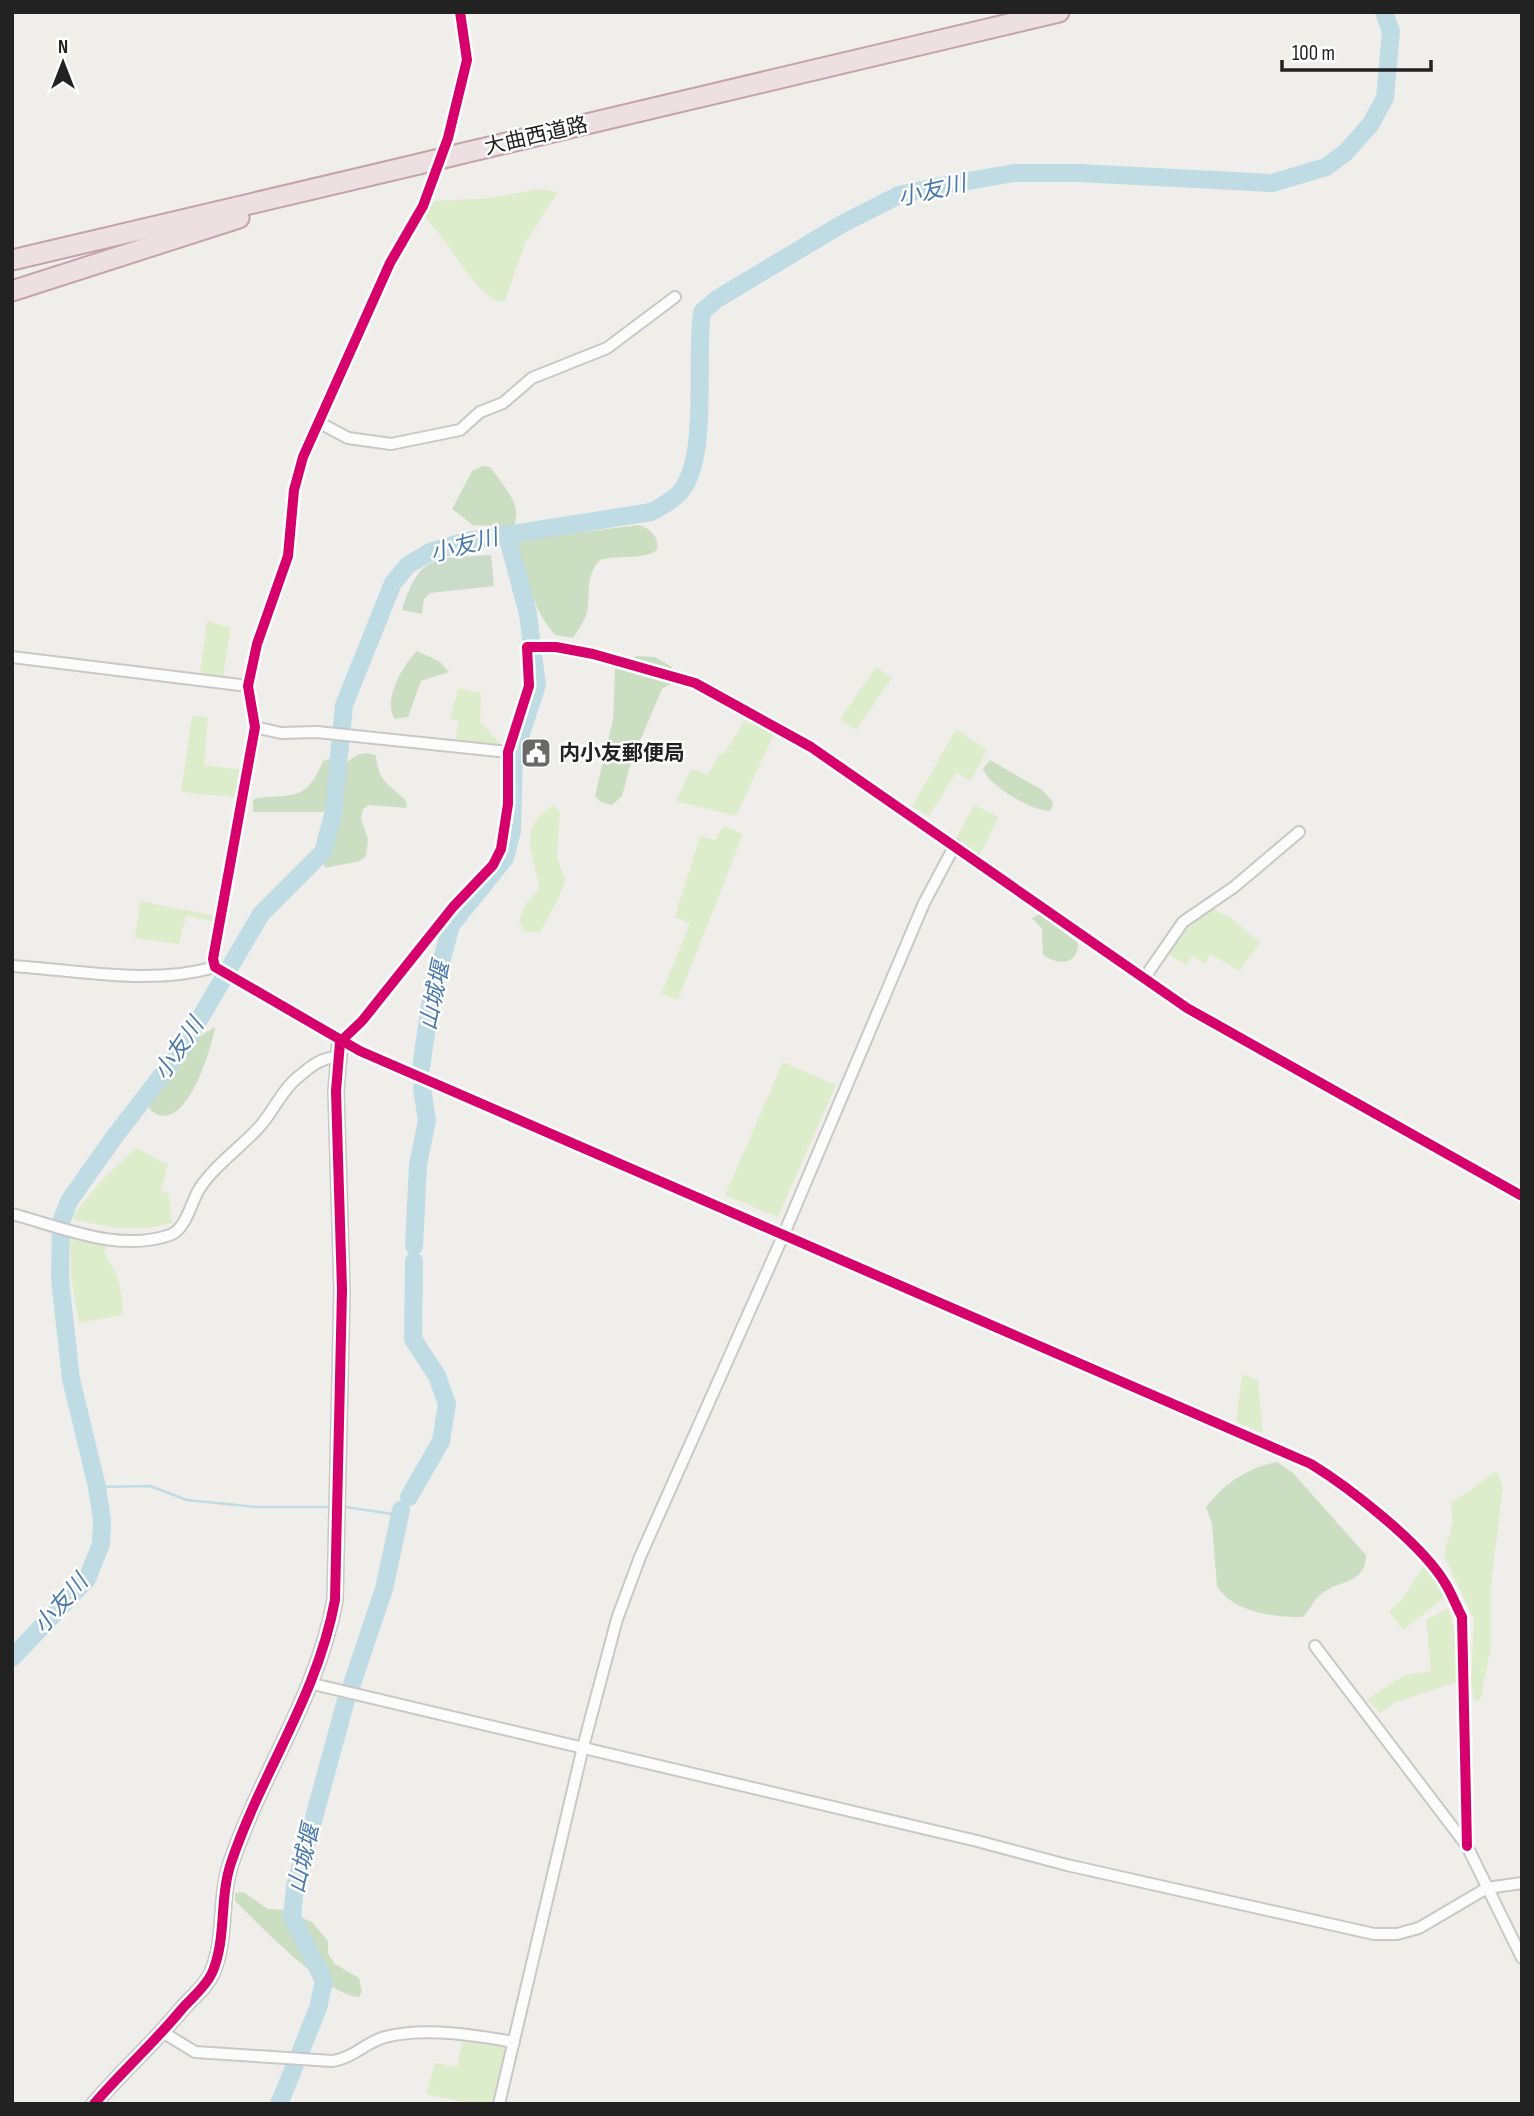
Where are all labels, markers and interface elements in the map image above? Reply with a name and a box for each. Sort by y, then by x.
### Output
north arrow [28,28,98,98]
scale bar [1282,28,1431,72]
text: N [58,36,68,59]
text: 100 m [1292,41,1335,66]
street label: 大曲西道路 [482,112,590,160]
water label: 小友川 [895,169,972,212]
water label: 小友川 [427,523,504,568]
public building icon: 内小友郵便局 [519,736,553,770]
place label: 内小友郵便局 [559,741,685,766]
water label: 山城堰 [414,955,457,1033]
water label: 小友川 [148,1010,212,1085]
water label: 小友川 [28,1567,96,1639]
water label: 山城堰 [283,1818,326,1896]

